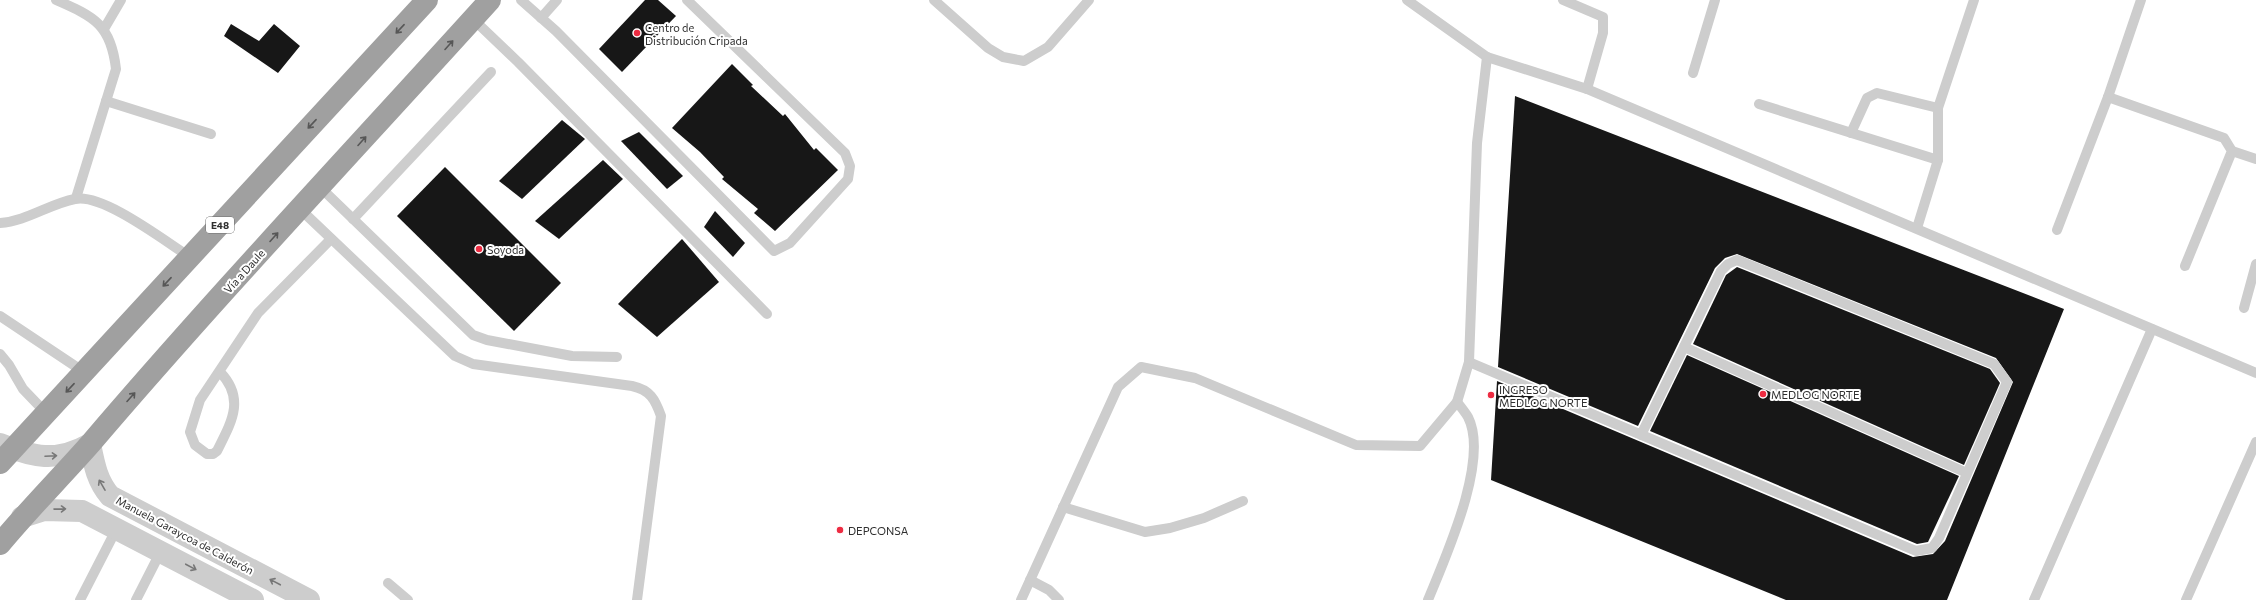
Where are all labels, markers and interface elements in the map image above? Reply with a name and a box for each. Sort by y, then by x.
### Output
place label: Centro de Distribución Cripada [645,21,748,47]
one-way arrow [395,24,405,34]
marker: Centro de Distribución Cripada [632,28,642,38]
one-way arrow [444,40,454,50]
one-way arrow [308,119,317,129]
one-way arrow [357,136,366,146]
road number: E48 [206,217,234,233]
one-way arrow [269,232,279,242]
place label: Soyoda [487,243,524,256]
marker: Soyoda [474,244,484,254]
street label: Vía a Daule [221,246,267,296]
one-way arrow [163,277,172,287]
one-way arrow [65,383,74,393]
place label: INGRESO MEDLOG NORTE [1499,383,1587,409]
place label: MEDLOG NORTE [1771,388,1859,401]
marker: MEDLOG NORTE [1758,389,1768,399]
marker: INGRESO MEDLOG NORTE [1486,390,1496,400]
one-way arrow [127,391,136,402]
one-way arrow [44,453,57,460]
one-way arrow [98,479,105,491]
street label: Manuela Garaycoa de Calderón [114,493,256,577]
one-way arrow [53,506,66,513]
place label: DEPCONSA [848,524,909,537]
marker: DEPCONSA [835,525,845,535]
one-way arrow [184,564,196,571]
one-way arrow [269,578,281,585]

